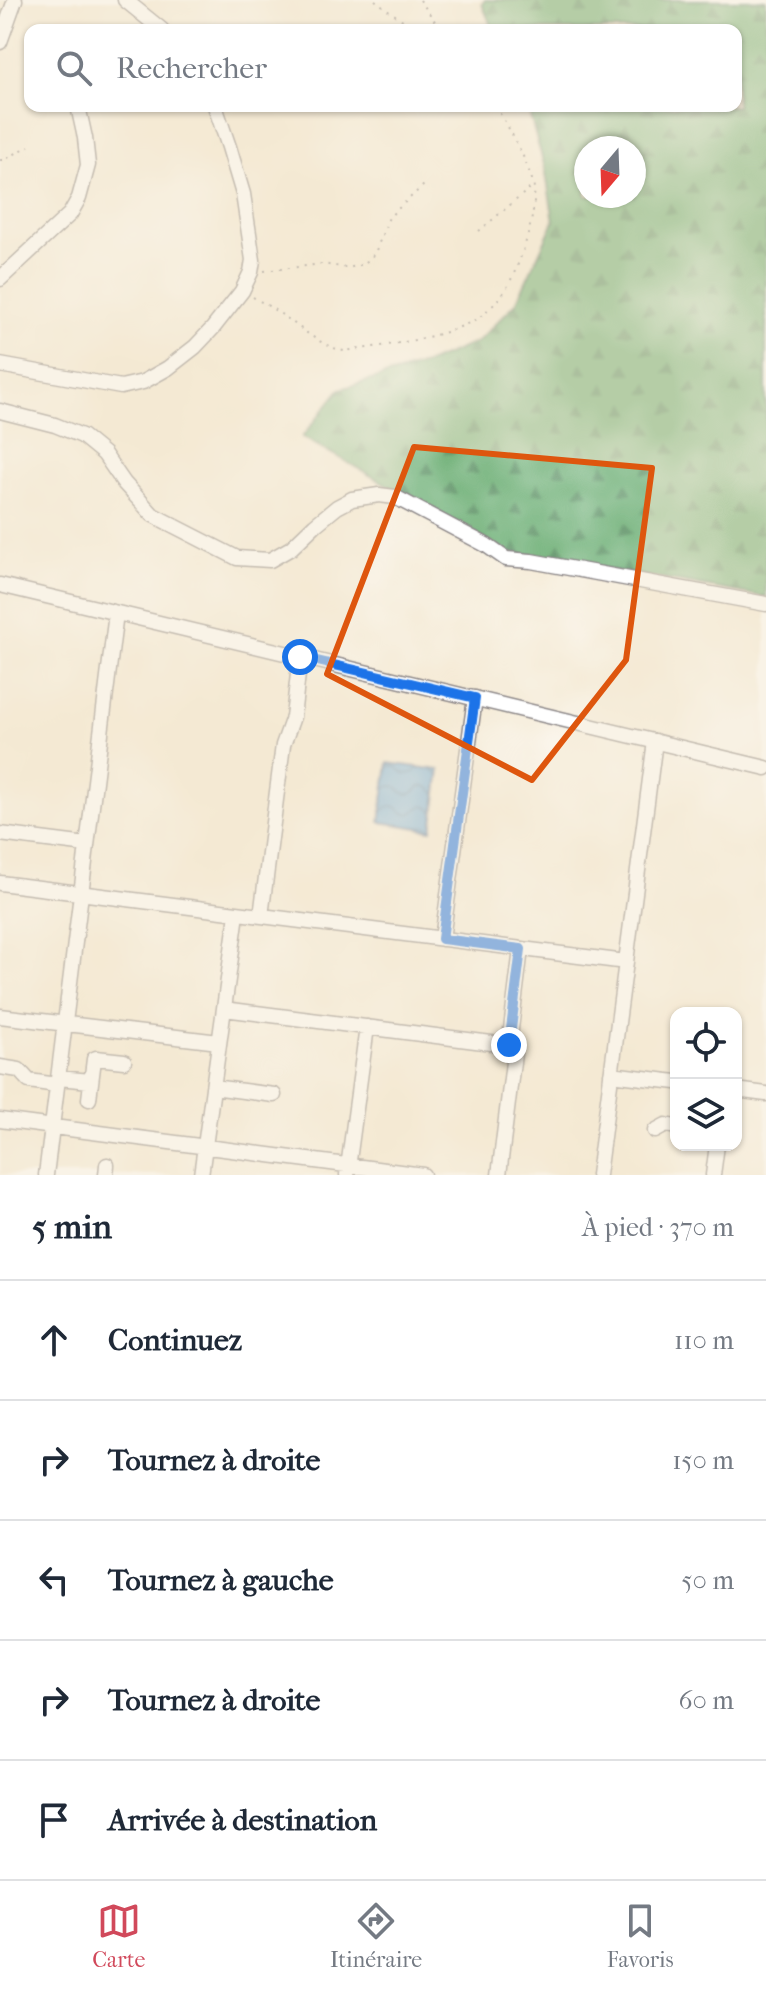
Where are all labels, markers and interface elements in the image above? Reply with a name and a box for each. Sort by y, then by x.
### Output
search box [24,24,742,112]
icon: search [52,46,96,90]
text: Rechercher [116,51,267,86]
north arrow [574,136,646,208]
route start [282,639,318,675]
map controls [670,1007,742,1151]
button: locate [670,1007,742,1079]
route end [491,1027,527,1063]
button: layers [670,1079,742,1151]
text: 5 min [32,1207,112,1247]
text: À pied · 370 m [582,1212,734,1243]
icon: ahead [32,1318,76,1362]
text: Continuez [108,1323,242,1358]
text: 110 m [674,1325,734,1356]
icon: right [32,1438,76,1482]
text: Tournez à droite [108,1443,320,1478]
text: 150 m [672,1445,734,1476]
icon: left [32,1558,76,1602]
text: Tournez à gauche [108,1563,334,1598]
text: 50 m [681,1565,734,1596]
icon: right [32,1678,76,1722]
text: Tournez à droite [108,1683,320,1718]
text: 60 m [678,1685,734,1716]
icon: arrive [32,1798,76,1842]
text: Arrivée à destination [108,1803,377,1838]
tab: Carte [92,1899,145,1973]
tab: Itinéraire [330,1899,422,1973]
tab: Favoris [607,1899,674,1973]

